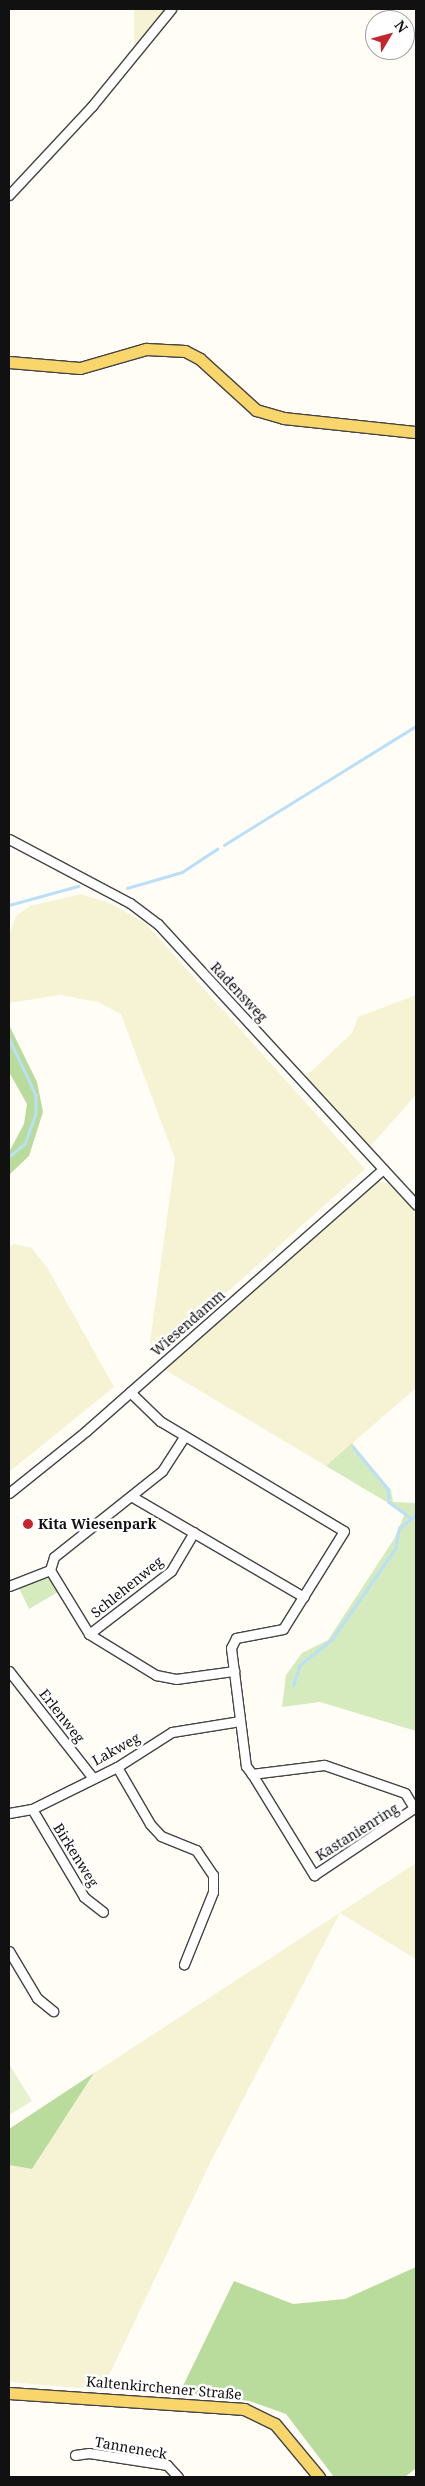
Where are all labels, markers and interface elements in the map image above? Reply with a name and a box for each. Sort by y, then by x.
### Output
north arrow [365,10,415,60]
text: N [391,16,412,36]
street label: Radensweg [207,959,271,1025]
street label: Wiesendamm [148,1286,228,1360]
place label: Kita Wiesenpark [38,1516,157,1532]
marker: Kita Wiesenpark [22,1518,34,1530]
street label: Schlehenweg [88,1553,166,1621]
street label: Erlenweg [36,1686,88,1746]
street label: Lakweg [89,1729,143,1769]
street label: Kastanienring [312,1800,402,1864]
street label: Birkenweg [50,1820,102,1890]
street label: Kaltenkirchener Straße [86,2373,242,2403]
street label: Tanneneck [94,2433,168,2463]

